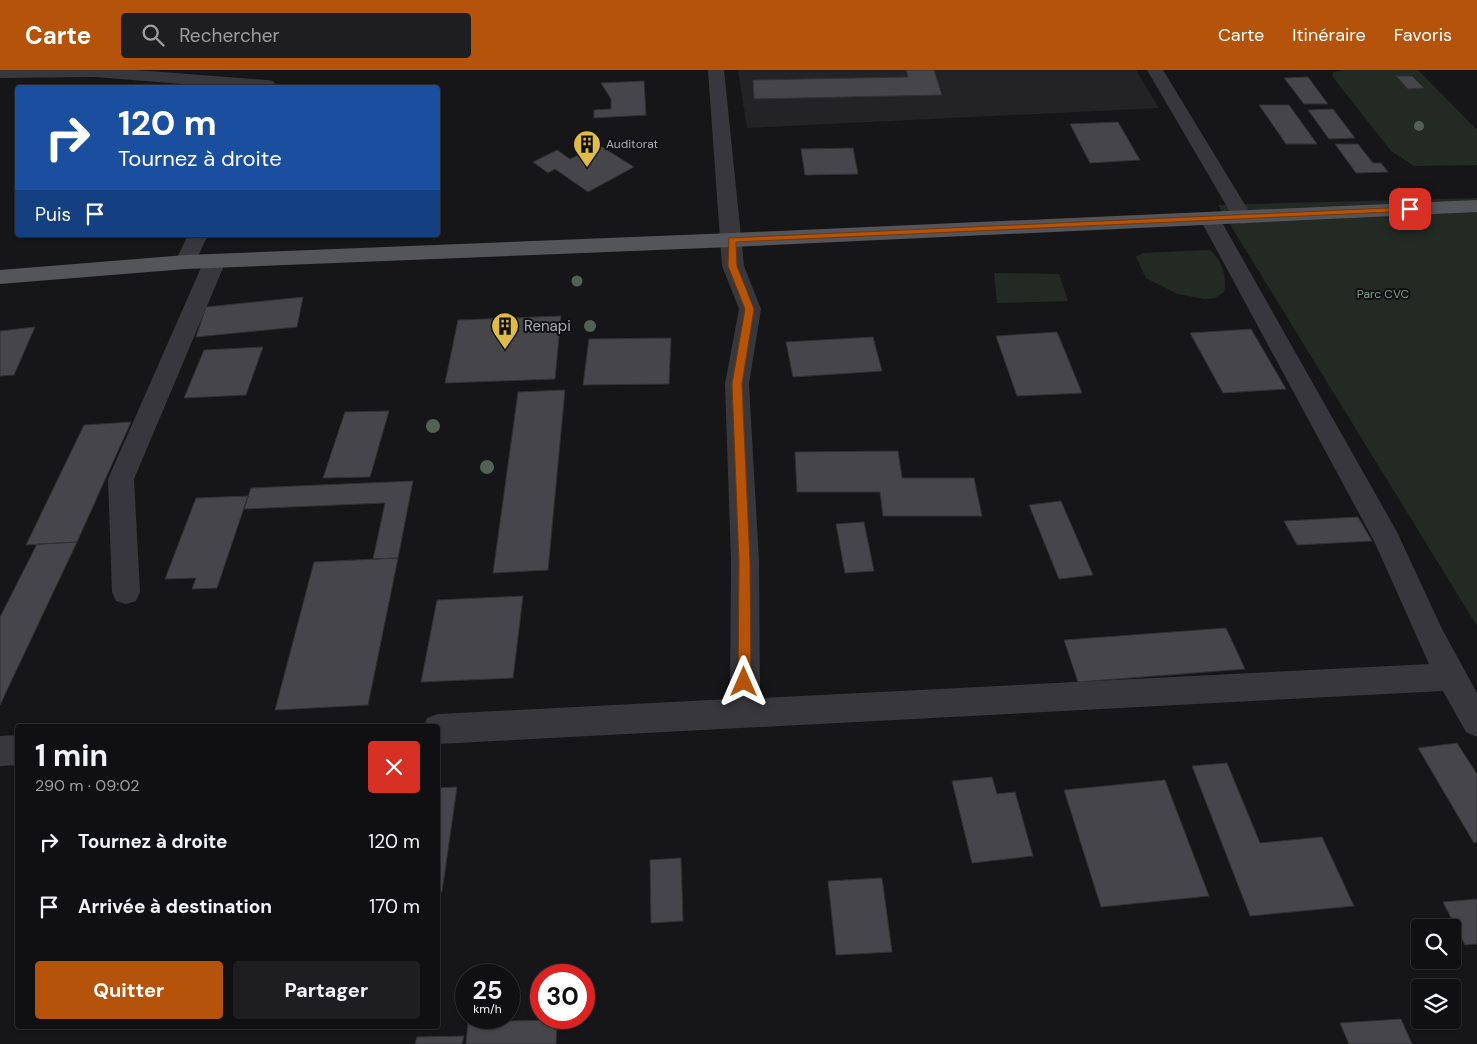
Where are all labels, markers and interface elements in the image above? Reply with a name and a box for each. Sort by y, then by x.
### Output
search box [121,13,471,58]
text: Carte [25,20,91,51]
icon: search [139,21,167,49]
text: Rechercher [179,23,280,48]
text: Carte [1218,23,1264,47]
text: Itinéraire [1292,23,1366,47]
text: Favoris [1394,23,1452,47]
text: 120 m [118,100,217,146]
icon: right [35,105,100,170]
building icon: Auditorat [572,129,602,168]
place label: Auditorat [606,136,659,152]
text: Tournez à droite [118,144,282,173]
pin [1389,188,1431,230]
icon: arrive [1396,195,1424,223]
icon: arrive [81,200,109,228]
text: Puis [35,202,71,227]
park label: Parc CVC [1357,286,1410,302]
building icon: Renapi [490,311,520,350]
place label: Renapi [524,316,571,336]
position arrow [717,655,769,707]
text: 1 min [35,736,108,775]
button: close [368,741,420,793]
text: 290 m · 09:02 [35,775,139,796]
icon: right [35,828,63,856]
text: Tournez à droite [78,829,228,854]
text: 120 m [368,829,420,854]
icon: arrive [35,893,63,921]
text: Arrivée à destination [78,894,272,919]
text: 170 m [369,894,420,919]
map controls [1411,919,1461,1029]
button: search [1411,919,1461,969]
button: Quitter [35,961,223,1019]
button: Partager [233,961,420,1019]
speed limit sign: 30 [530,964,595,1029]
text: 25 [473,974,502,1007]
button: layers [1411,979,1461,1029]
text: km/h [473,1001,502,1017]

